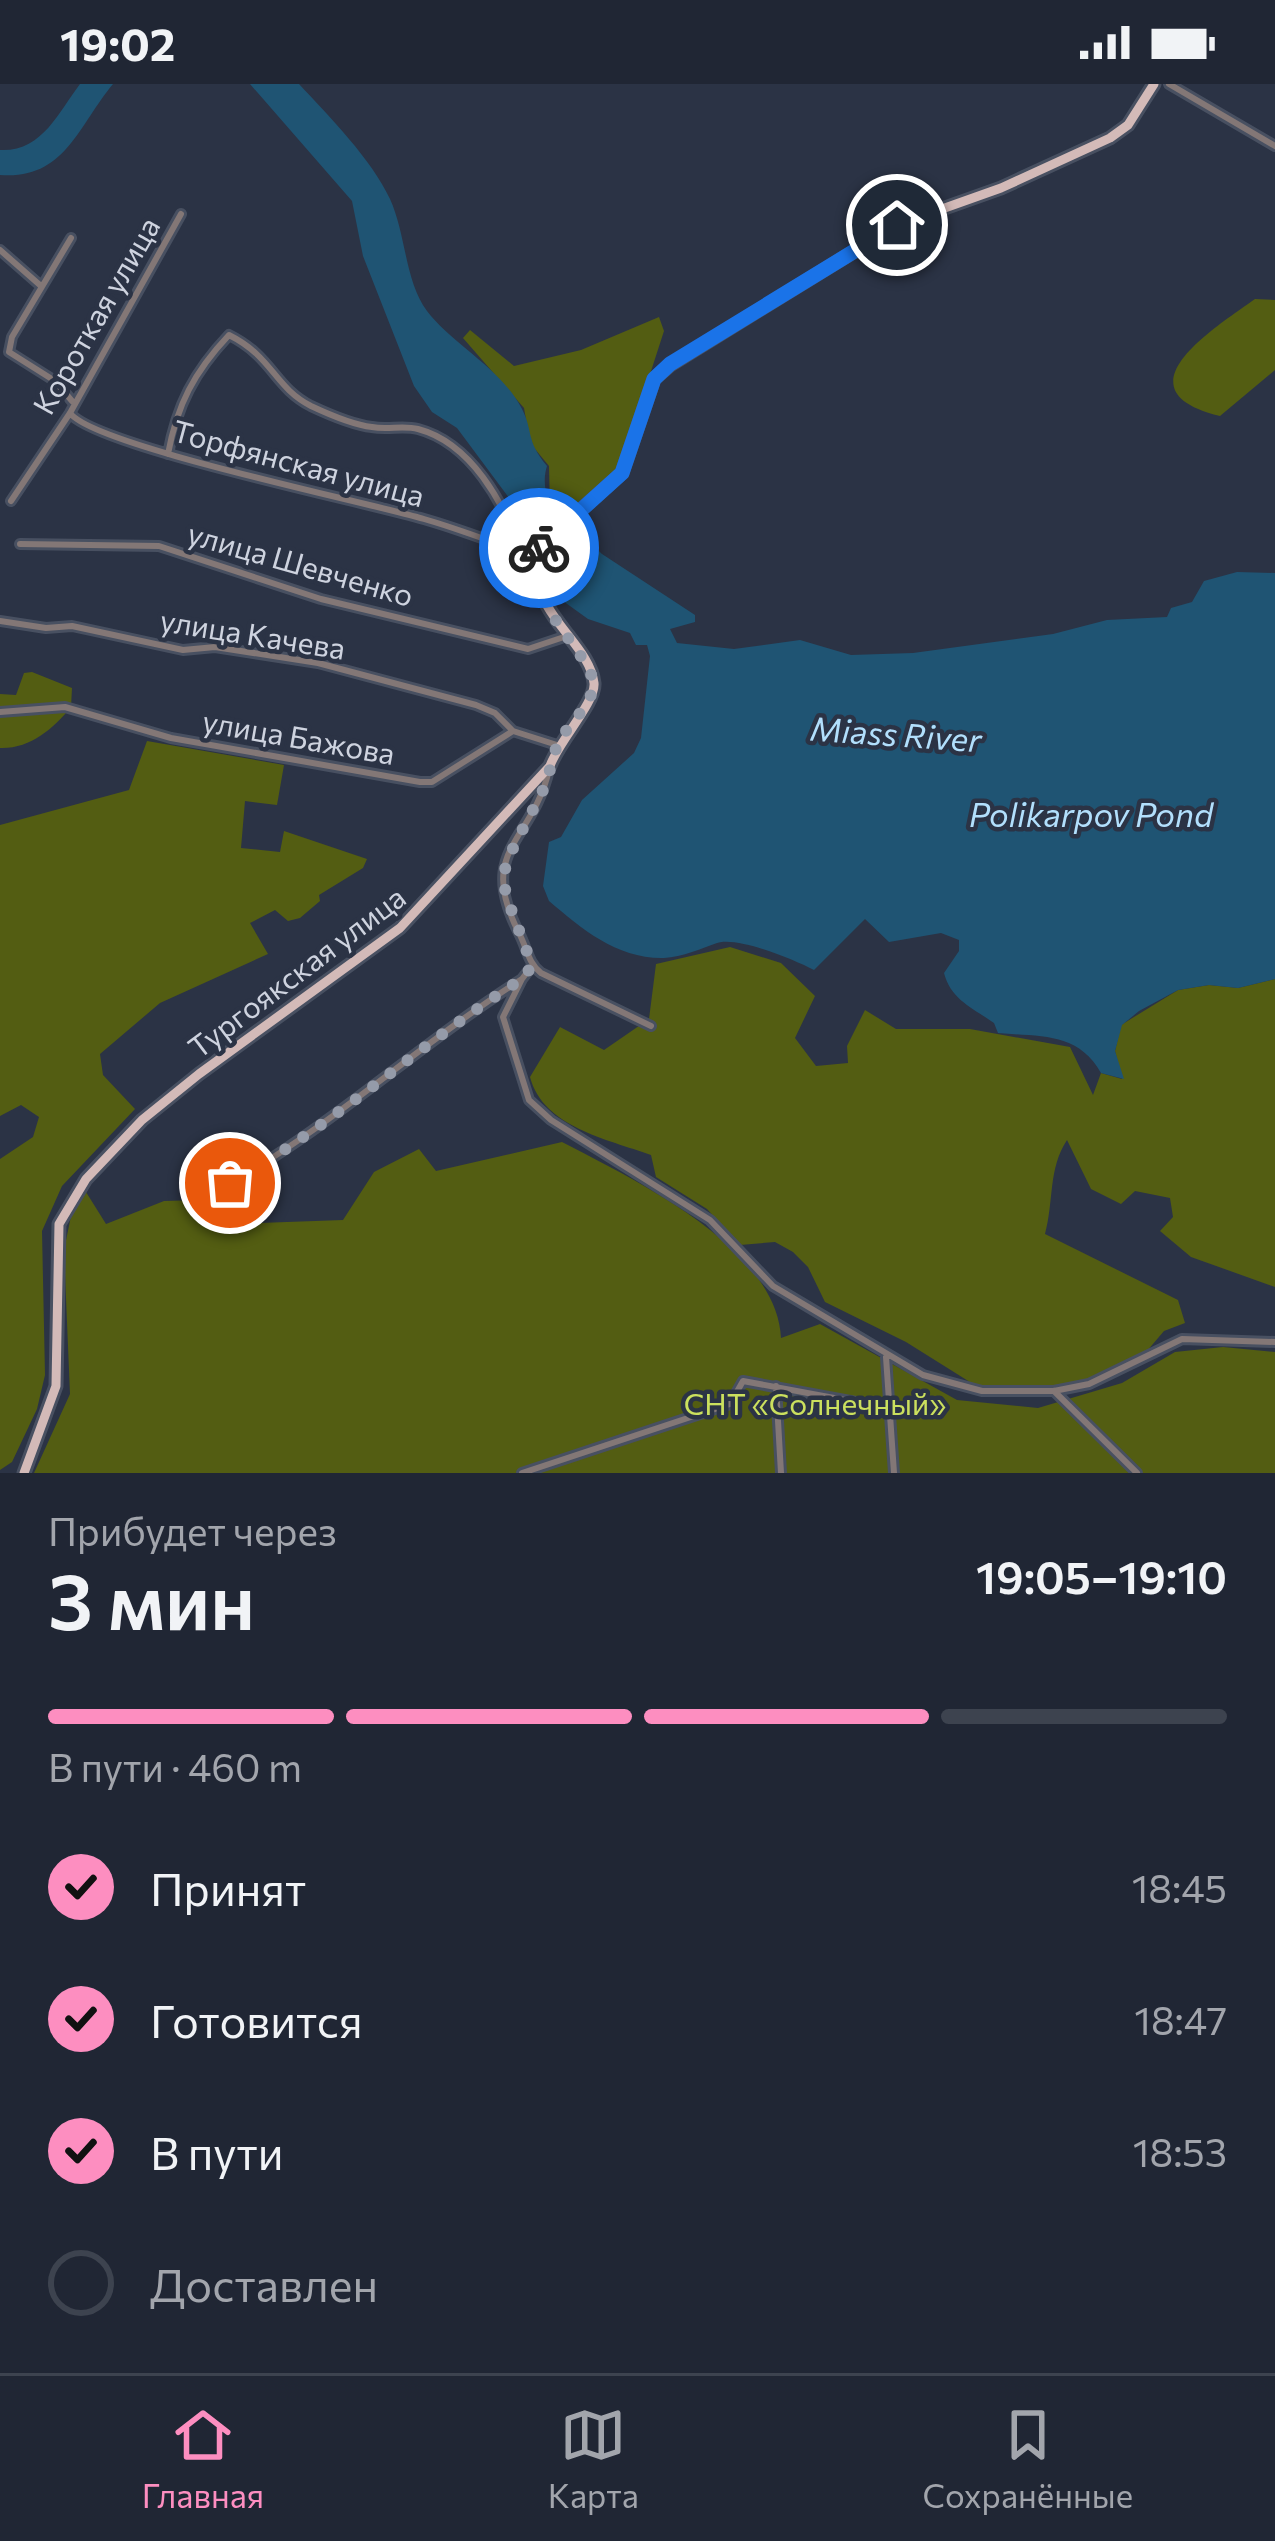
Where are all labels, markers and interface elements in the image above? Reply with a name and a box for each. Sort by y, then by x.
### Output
text: 19:02 [60,15,175,70]
pin [846,174,948,276]
icon: home [864,192,930,258]
street label: Короткая улица [24,210,166,420]
street label: Торфянская улица [169,411,429,513]
courier [479,488,599,608]
street label: улица Шевченко [184,513,418,613]
icon: bike [506,515,572,581]
street label: улица Качева [158,600,348,666]
street label: улица Бажова [200,701,398,771]
water label: Miass River [809,707,985,760]
water label: Polikarpov Pond [969,793,1215,834]
street label: Тургоякская улица [180,877,412,1065]
pin [179,1132,281,1234]
icon: bag [197,1150,263,1216]
park label: СНТ «Солнечный» [684,1384,946,1421]
text: Прибудет через [48,1506,337,1554]
text: 19:05–19:10 [976,1548,1227,1603]
text: 3 мин [48,1551,255,1646]
text: В пути · 460 m [48,1742,302,1790]
icon: check [48,1854,114,1920]
text: Принят [150,1860,306,1915]
text: 18:45 [1132,1863,1227,1911]
icon: check [48,1986,114,2052]
text: Готовится [150,1992,363,2047]
text: 18:47 [1134,1995,1227,2043]
icon: check [48,2118,114,2184]
text: В пути [150,2124,284,2179]
text: 18:53 [1133,2127,1227,2175]
text: Доставлен [150,2256,378,2311]
tab: Главная [142,2402,264,2515]
tab: Карта [548,2402,639,2515]
tab: Сохранённые [922,2402,1133,2515]

